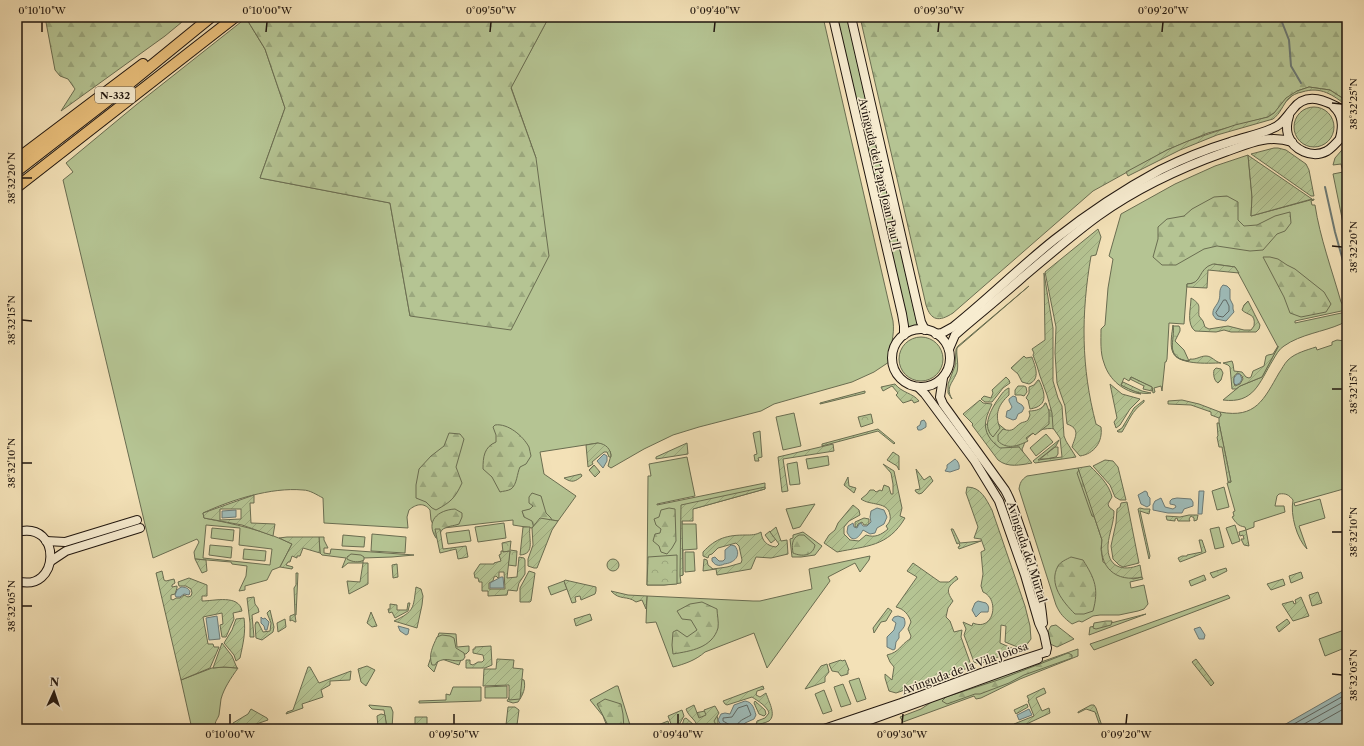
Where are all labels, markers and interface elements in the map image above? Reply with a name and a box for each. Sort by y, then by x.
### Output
text: 0°10'10"W [18,4,67,17]
text: 0°10'00"W [242,4,293,17]
text: 0°09'50"W [466,4,517,17]
text: 0°09'40"W [690,4,741,17]
text: 0°09'30"W [914,4,965,17]
text: 0°09'20"W [1138,4,1189,17]
text: 38°32'25"N [1347,78,1360,130]
road number: N-332 [95,87,135,103]
street label: Avinguda del Papa Joan Pau II [855,95,904,252]
text: 38°32'20"N [5,152,18,204]
text: 38°32'20"N [1347,221,1360,273]
text: 38°32'15"N [5,295,18,345]
text: 38°32'15"N [1347,364,1360,414]
text: 38°32'10"N [5,438,18,488]
street label: Avinguda del Murtal [1004,499,1050,605]
text: 38°32'10"N [1347,507,1360,557]
text: 38°32'05"N [5,580,18,632]
street label: Avinguda de la Vila Joiosa [899,639,1030,698]
text: 38°32'05"N [1347,649,1360,701]
north arrow [34,672,74,712]
text: N [49,675,60,689]
text: 0°10'00"W [205,728,256,741]
text: 0°09'50"W [429,728,480,741]
text: 0°09'40"W [653,728,704,741]
text: 0°09'30"W [877,728,928,741]
text: 0°09'20"W [1101,728,1152,741]

